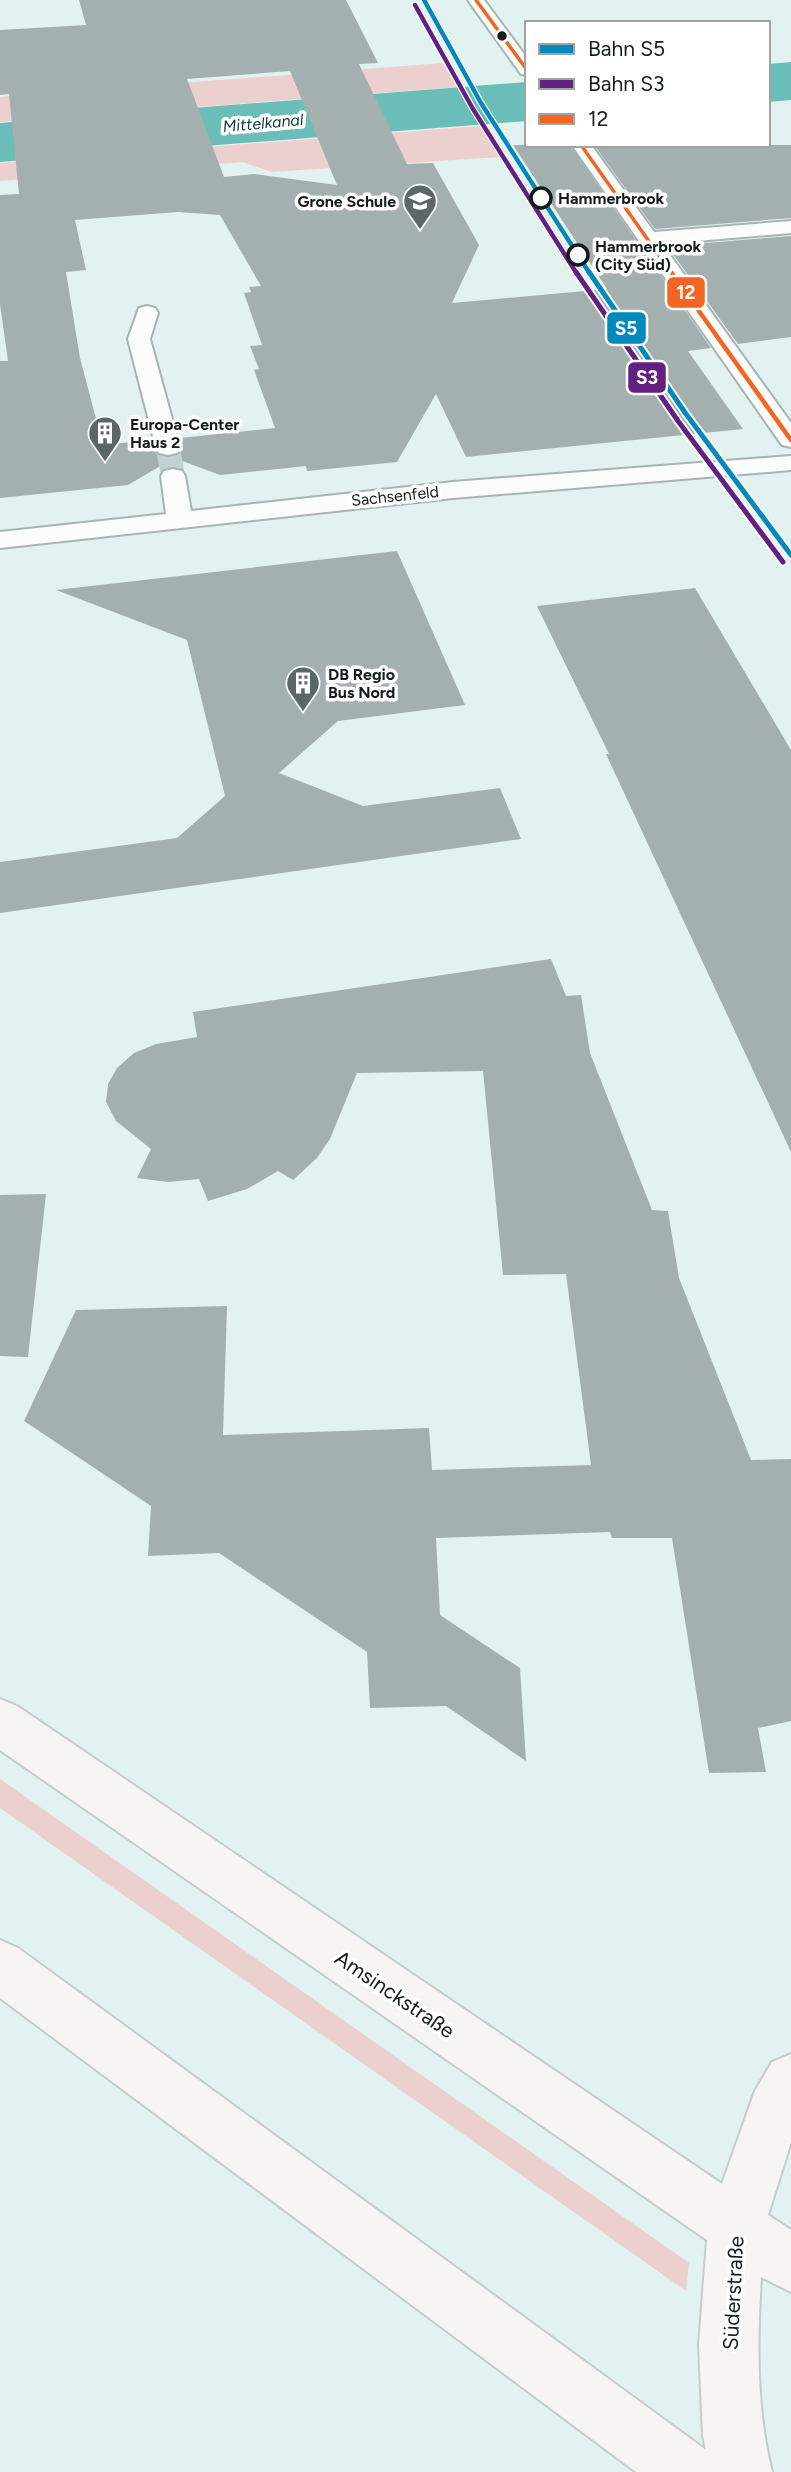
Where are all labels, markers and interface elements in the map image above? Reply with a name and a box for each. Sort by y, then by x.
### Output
legend [525,21,770,147]
unlabelled marker [495,29,509,43]
text: Bahn S5 [588,36,665,61]
text: Bahn S3 [588,71,664,96]
text: 12 [588,106,608,131]
water label: Mittelkanal [222,110,305,136]
school or university icon: Grone Schule [401,182,439,231]
marker: Hammerbrook [530,187,552,209]
place label: Hammerbrook [558,189,665,208]
place label: Grone Schule [298,192,396,211]
place label: Hammerbrook (City Süd) [595,237,702,274]
marker: Hammerbrook (City Süd) [567,244,589,266]
line badge: 12 [666,276,706,309]
text: 12 [676,281,696,304]
line badge: S5 [606,311,647,345]
text: S5 [615,317,637,340]
line badge: S3 [627,361,667,394]
text: S3 [636,366,658,389]
building icon: Europa-Center Haus 2 [86,414,124,463]
place label: Europa-Center Haus 2 [130,415,239,452]
street label: Sachsenfeld [350,482,440,510]
building icon: DB Regio Bus Nord [284,664,322,713]
place label: DB Regio Bus Nord [328,665,395,702]
street label: Amsinckstraße [330,1945,460,2043]
street label: Süderstraße [718,2235,748,2351]

